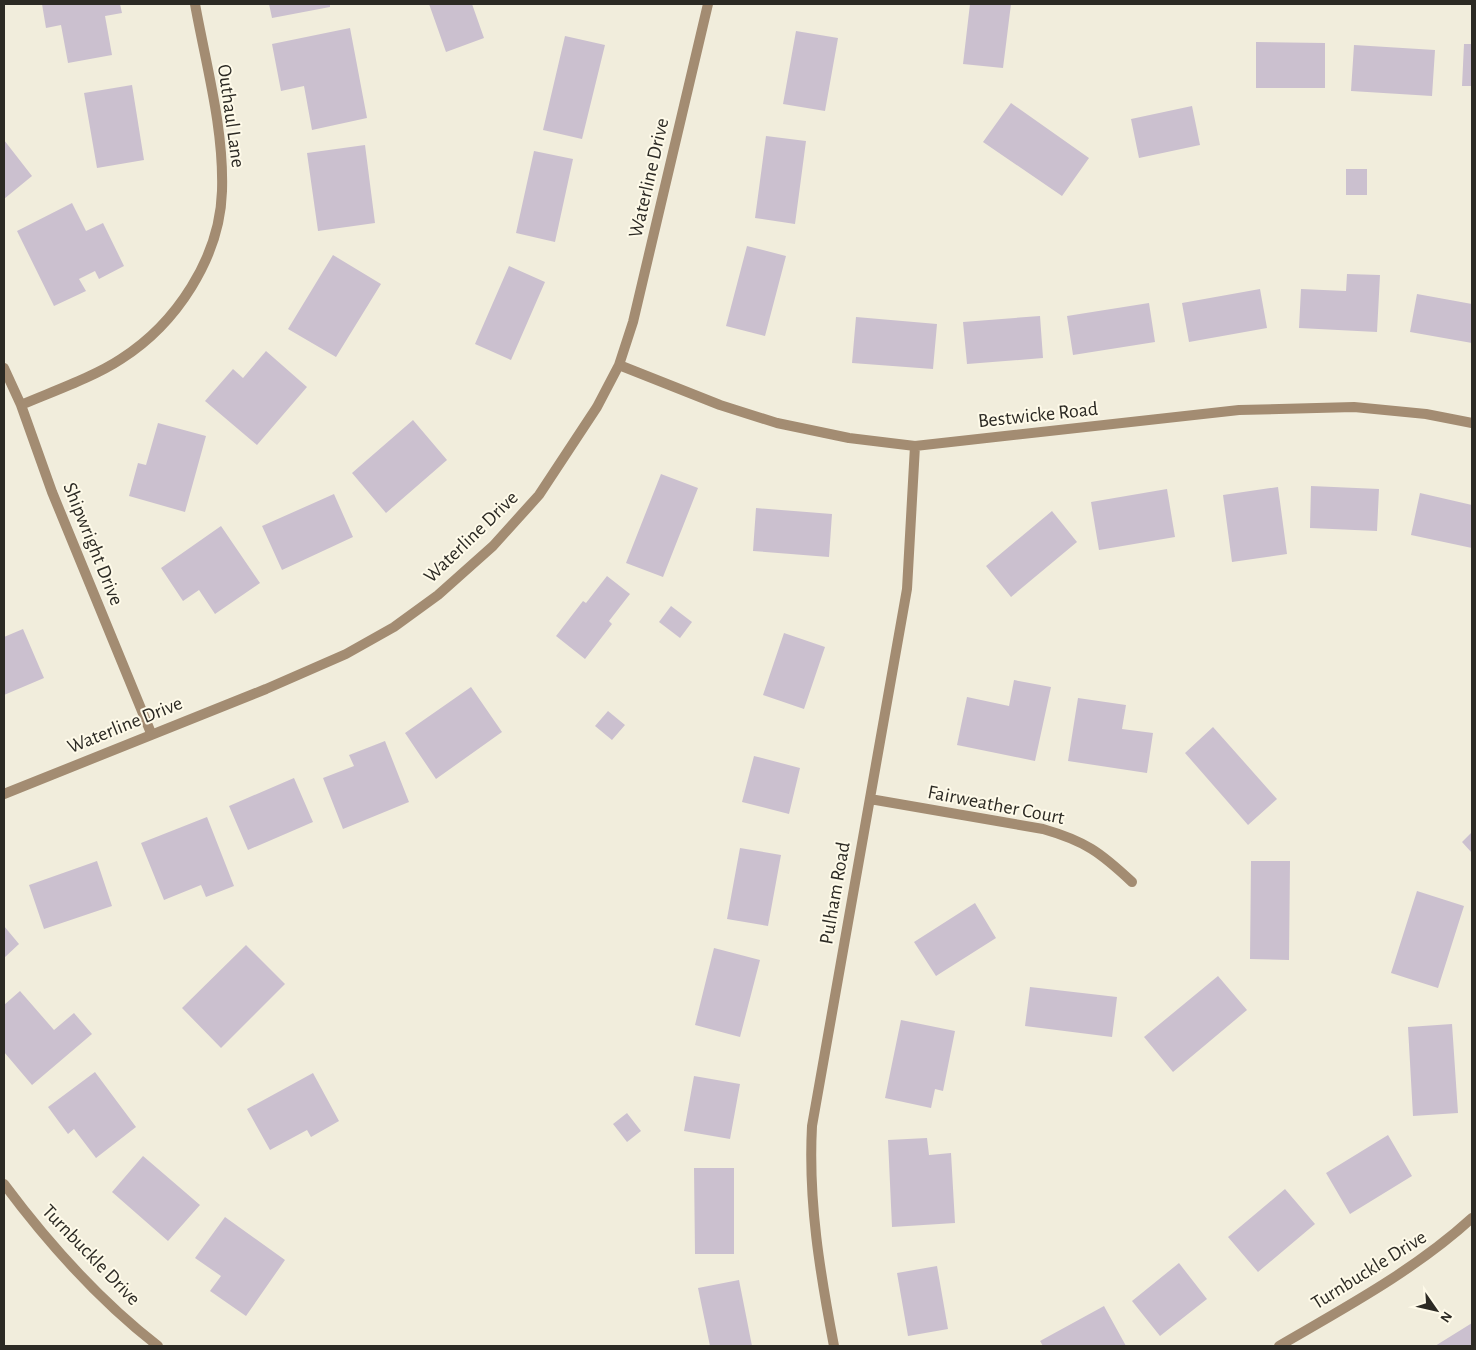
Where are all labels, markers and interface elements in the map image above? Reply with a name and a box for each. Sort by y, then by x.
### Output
street label: Outhaul Lane [214,63,248,169]
street label: Waterline Drive [626,116,672,240]
street label: Bestwicke Road [977,399,1099,431]
street label: Shipwright Drive [59,480,127,608]
street label: Waterline Drive [420,487,522,587]
street label: Waterline Drive [65,693,185,757]
street label: Fairweather Court [926,782,1067,828]
street label: Pulham Road [816,840,854,946]
street label: Turnbuckle Drive [38,1201,144,1309]
street label: Turnbuckle Drive [1308,1227,1430,1313]
north arrow [1411,1285,1461,1335]
text: N [1437,1309,1454,1325]

